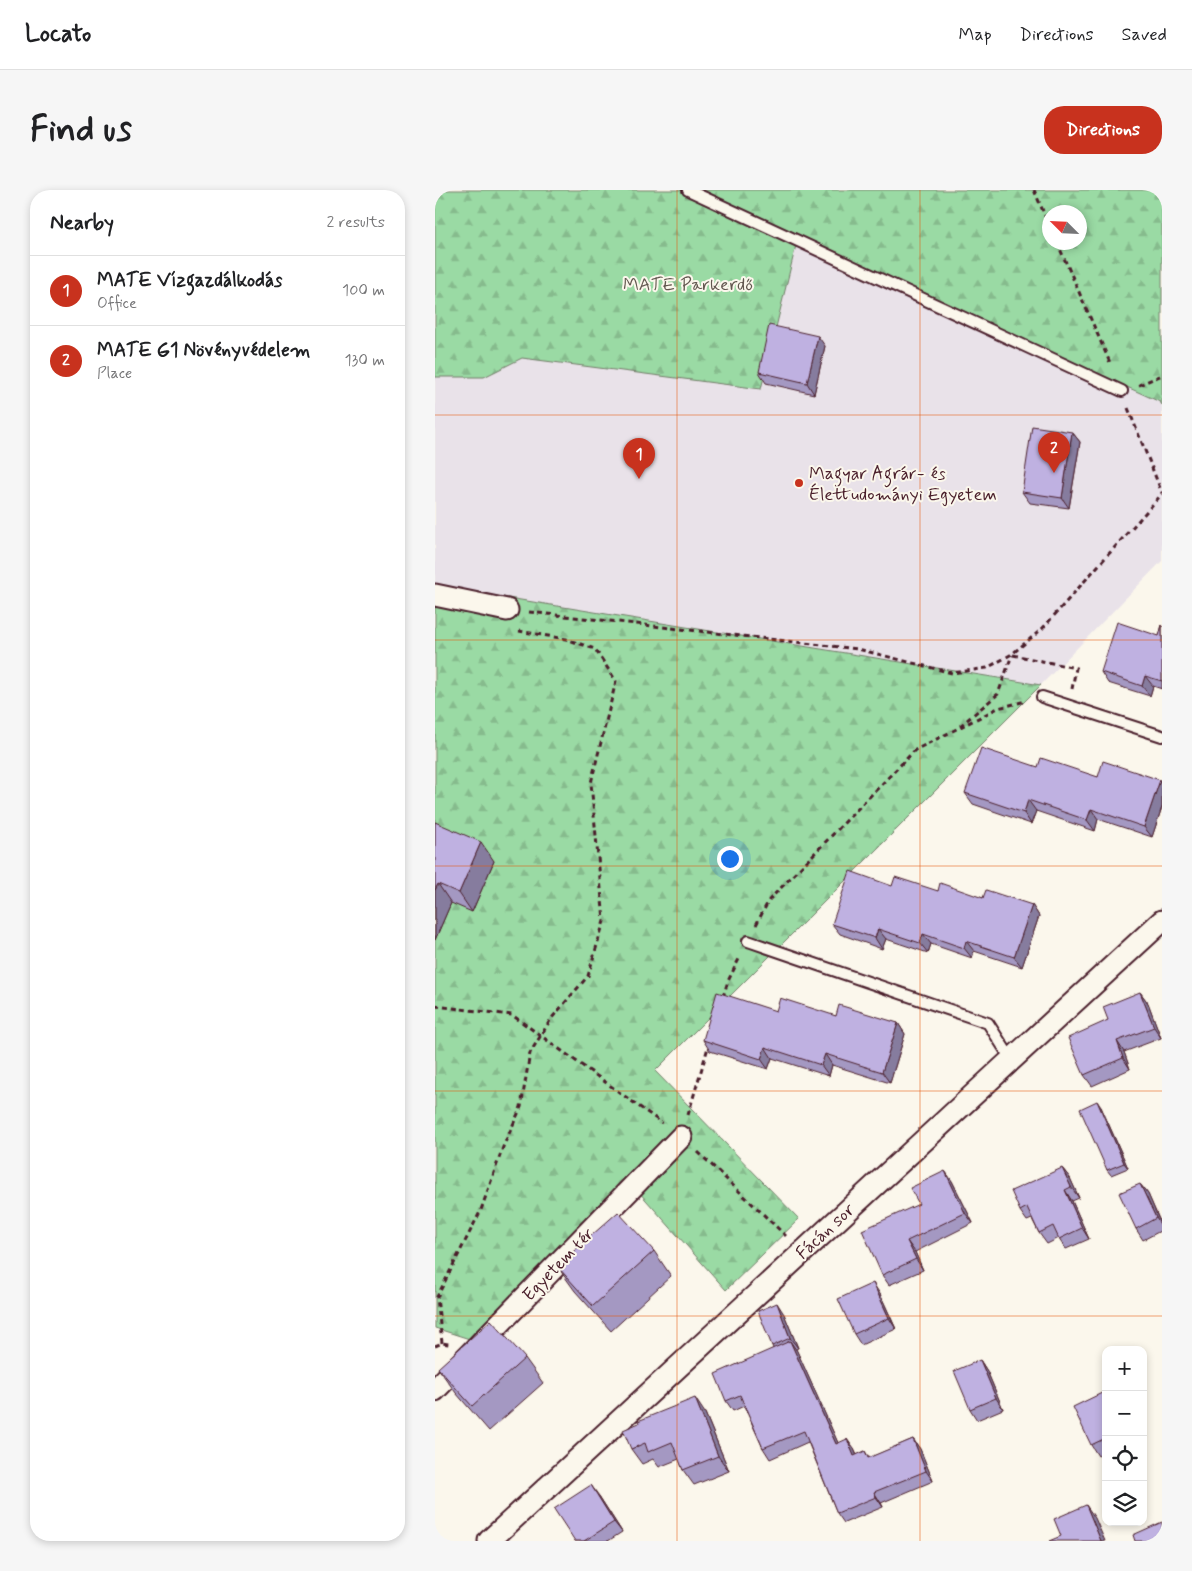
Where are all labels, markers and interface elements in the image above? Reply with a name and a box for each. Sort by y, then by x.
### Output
text: Locato [25,19,91,50]
text: Map [959,23,992,47]
text: Directions [1020,23,1094,47]
text: Saved [1122,23,1167,47]
button: Directions [1044,106,1162,154]
text: Find us [30,107,132,153]
north arrow [1042,205,1087,250]
text: Nearby [50,209,114,237]
text: 2 results [327,212,385,233]
text: MATE Vízgazdálkodás [97,268,282,293]
park label: MATE Parkerdő [623,273,753,297]
text: 1 [62,280,70,301]
text: 100 m [342,280,385,301]
text: Office [97,293,137,314]
text: MATE G1 Növényvédelem [97,338,310,363]
text: 2 [62,350,70,371]
text: 130 m [344,350,385,371]
text: Place [97,363,132,384]
pin: 2 [1038,432,1070,473]
pin: 1 [623,438,655,479]
place label: Magyar Agrár- és Élettudományi Egyetem [809,462,997,507]
marker: Magyar Agrár- és Élettudományi Egyetem [793,477,805,489]
your location [717,846,743,872]
street label: Fácán sor [791,1198,861,1265]
street label: Egyetem tér [518,1222,600,1307]
map controls [1102,1346,1147,1526]
button: + [1102,1346,1147,1391]
button: − [1102,1391,1147,1436]
button: locate [1102,1436,1147,1481]
button: layers [1102,1481,1147,1526]

